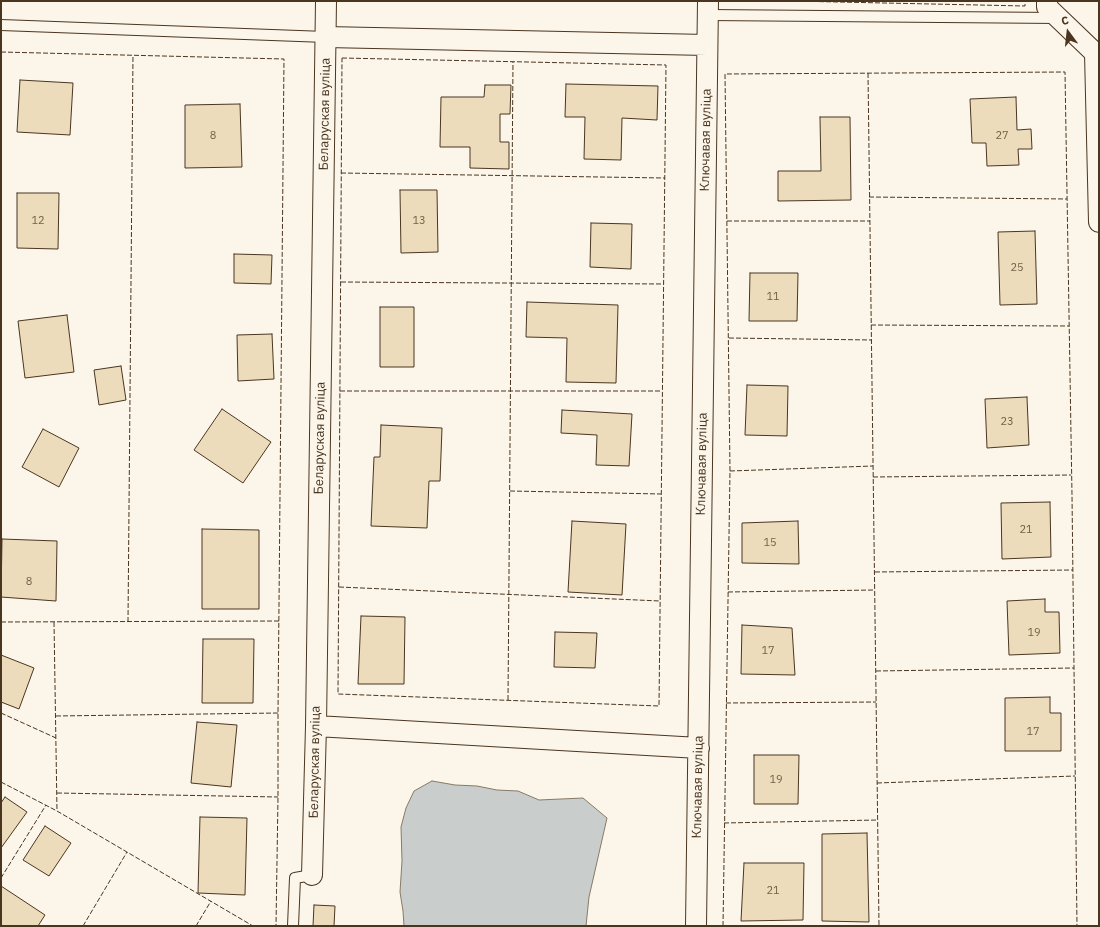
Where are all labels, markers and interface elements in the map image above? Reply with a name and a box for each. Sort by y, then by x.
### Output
north arrow [1048,12,1088,52]
text: С [1060,13,1070,28]
street label: Беларуская вуліца [316,57,334,171]
street label: Ключавая вуліца [697,88,715,192]
house number: 8 [210,129,216,143]
house number: 27 [995,129,1009,143]
house number: 12 [31,214,45,228]
house number: 13 [412,214,426,228]
house number: 25 [1010,261,1024,275]
house number: 11 [766,290,780,304]
street label: Беларуская вуліца [311,381,329,495]
street label: Ключавая вуліца [693,412,711,516]
house number: 23 [1000,415,1014,429]
house number: 21 [1019,523,1033,537]
house number: 15 [763,536,777,550]
house number: 8 [26,575,32,589]
house number: 19 [1027,626,1041,640]
house number: 17 [761,644,775,658]
street label: Беларуская вуліца [306,705,324,819]
house number: 17 [1026,725,1040,739]
street label: Ключавая вуліца [689,735,707,839]
house number: 19 [769,773,783,787]
house number: 21 [766,884,780,898]

